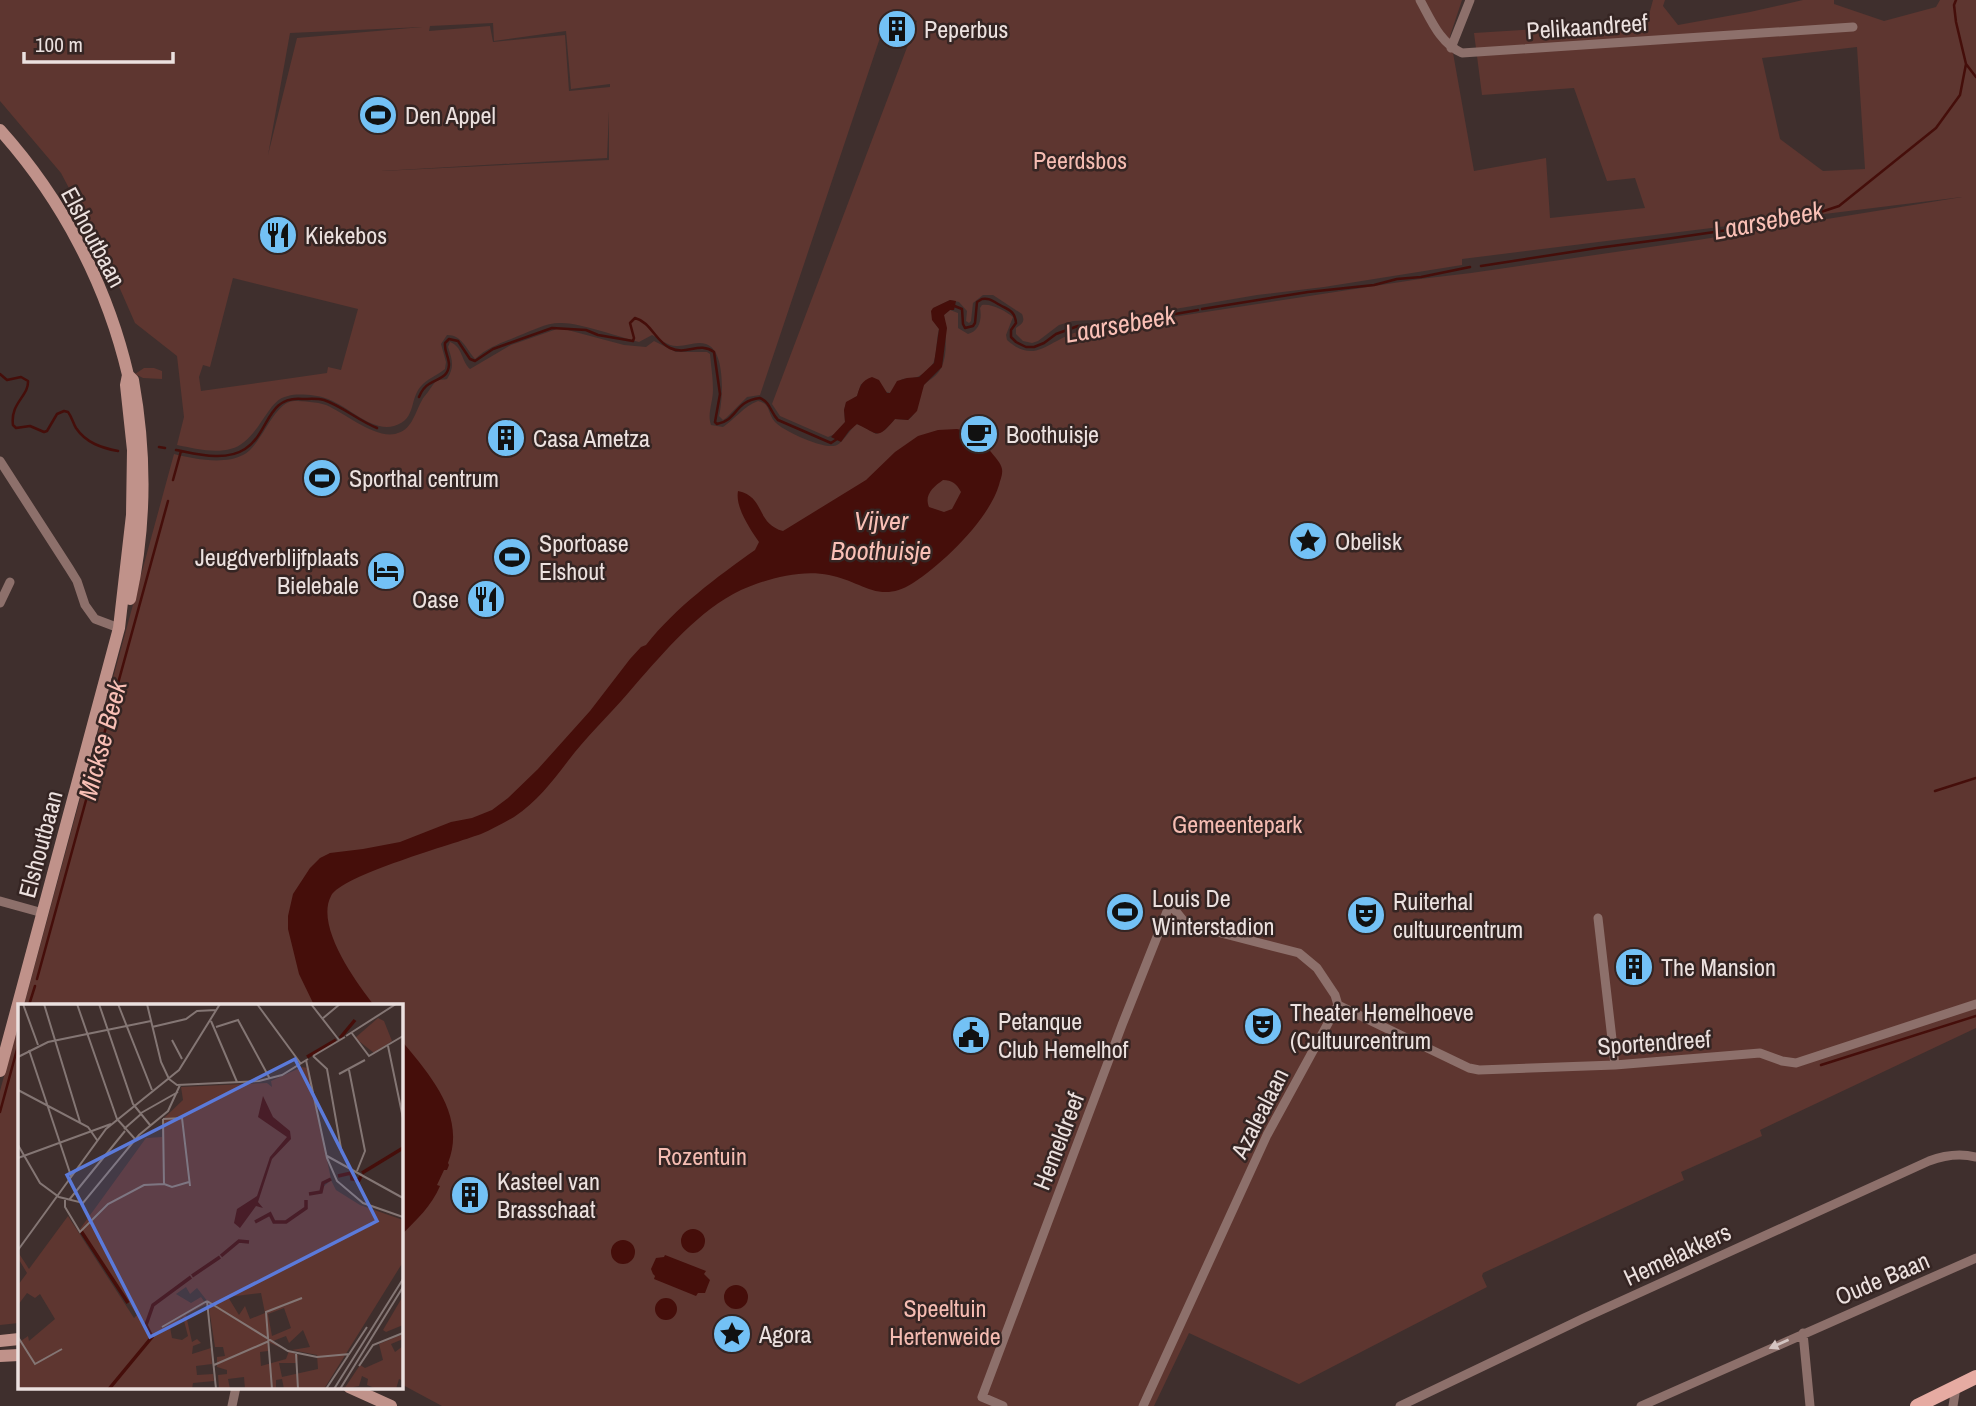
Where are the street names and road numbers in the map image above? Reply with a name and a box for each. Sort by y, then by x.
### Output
street label: Pelikaandreef [1525,6,1649,46]
street label: Elshoutbaan [54,181,134,293]
street label: Elshoutbaan [10,787,70,901]
street label: Sportendreef [1596,1022,1712,1062]
street label: Azalealaan [1222,1062,1295,1165]
street label: Hemeldreef [1025,1087,1091,1194]
street label: Hemelakkers [1618,1215,1736,1293]
street label: Oude Baan [1830,1244,1934,1312]

